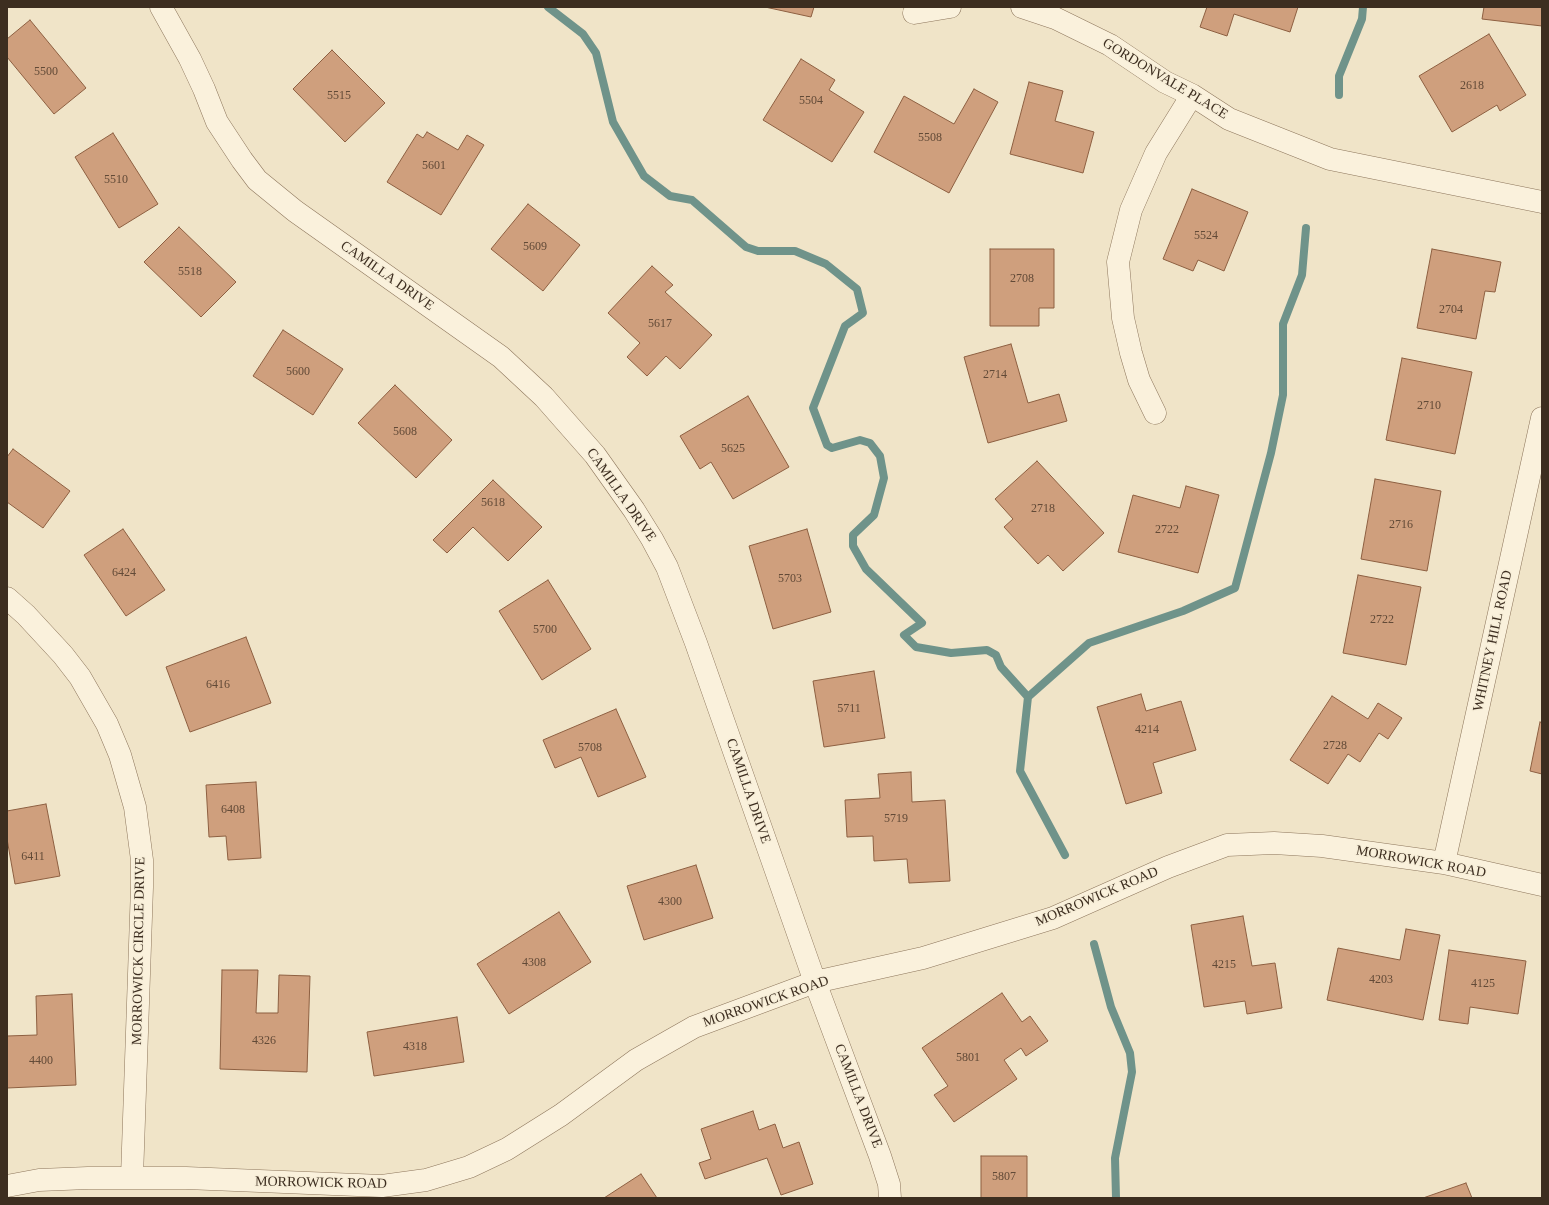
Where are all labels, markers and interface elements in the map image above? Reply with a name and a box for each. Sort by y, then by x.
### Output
street label: GORDONVALE PLACE [1099,35,1231,123]
house number: 5500 [34,65,58,79]
house number: 2618 [1460,79,1484,93]
house number: 5515 [327,89,351,103]
house number: 5504 [799,94,823,108]
house number: 5508 [918,131,942,145]
house number: 5601 [422,159,446,173]
house number: 5510 [104,173,128,187]
house number: 5524 [1194,229,1218,243]
street label: CAMILLA DRIVE [337,238,437,314]
house number: 5609 [523,240,547,254]
house number: 5518 [178,265,202,279]
house number: 2708 [1010,272,1034,286]
house number: 2704 [1439,303,1463,317]
house number: 5617 [648,317,672,331]
house number: 5600 [286,365,310,379]
house number: 2714 [983,368,1007,382]
house number: 2710 [1417,399,1441,413]
house number: 5608 [393,425,417,439]
house number: 5625 [721,442,745,456]
street label: CAMILLA DRIVE [583,445,659,545]
house number: 5618 [481,496,505,510]
house number: 2718 [1031,502,1055,516]
house number: 2716 [1389,518,1413,532]
house number: 2722 [1155,523,1179,537]
house number: 6424 [112,566,136,580]
street label: WHITNEY HILL ROAD [1470,569,1516,713]
house number: 5703 [778,572,802,586]
house number: 2722 [1370,613,1394,627]
house number: 5700 [533,623,557,637]
house number: 6416 [206,678,230,692]
house number: 5711 [837,702,861,716]
house number: 4214 [1135,723,1159,737]
street label: CAMILLA DRIVE [722,736,774,846]
house number: 2728 [1323,739,1347,753]
house number: 5708 [578,741,602,755]
house number: 6408 [221,803,245,817]
house number: 5719 [884,812,908,826]
street label: MORROWICK ROAD [1355,842,1487,882]
house number: 6411 [21,850,45,864]
street label: MORROWICK CIRCLE DRIVE [129,857,149,1045]
street label: MORROWICK ROAD [1033,864,1161,930]
house number: 4300 [658,895,682,909]
house number: 4308 [522,956,546,970]
house number: 4215 [1212,958,1236,972]
street label: MORROWICK ROAD [701,973,831,1031]
house number: 4203 [1369,973,1393,987]
house number: 4125 [1471,977,1495,991]
house number: 4326 [252,1034,276,1048]
house number: 4318 [403,1040,427,1054]
street label: CAMILLA DRIVE [830,1042,886,1150]
house number: 5801 [956,1051,980,1065]
house number: 4400 [29,1054,53,1068]
house number: 5807 [992,1170,1016,1184]
street label: MORROWICK ROAD [255,1173,387,1193]

